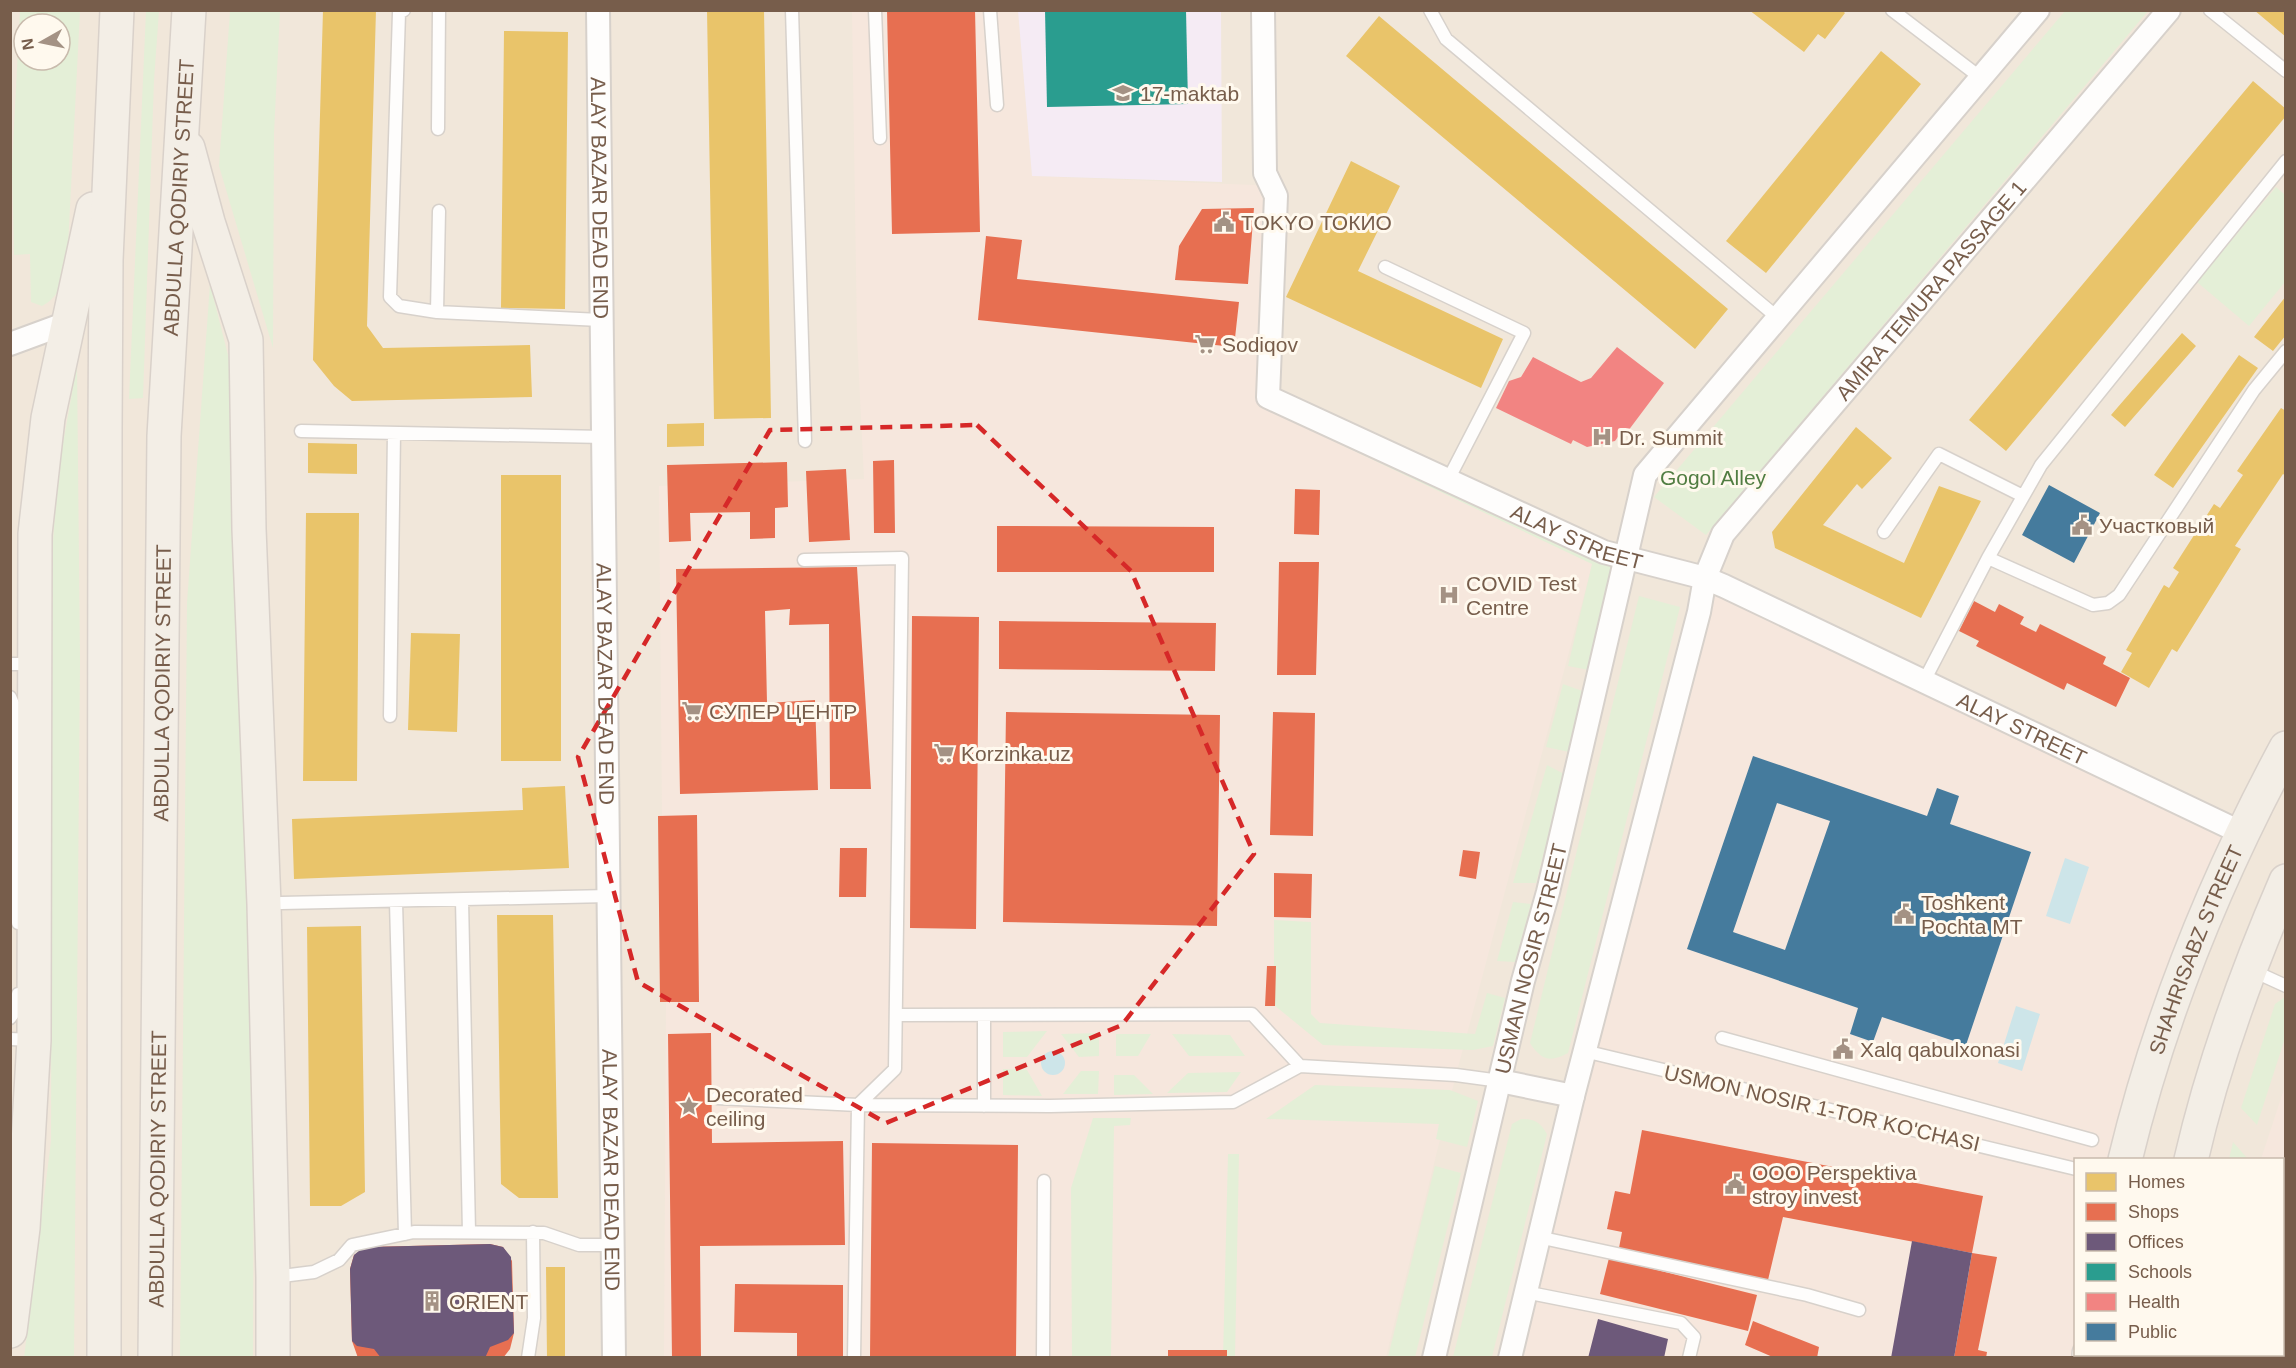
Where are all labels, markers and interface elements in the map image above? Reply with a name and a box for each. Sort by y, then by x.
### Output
north arrow [12,12,72,72]
text: N [18,37,37,51]
street label: ABDULLA QODIRIY STREET [158,58,198,337]
street label: ALAY BAZAR DEAD END [587,77,613,319]
school or university icon: 17-maktab [1111,81,1135,105]
place label: 17-maktab [1140,82,1239,105]
street label: AMIRA TEMURA PASSAGE 1 [1831,176,2030,404]
public building icon: TOKYO ТОКИО [1212,210,1236,234]
place label: TOKYO ТОКИО [1241,211,1392,234]
supermarket icon: Sodiqov [1193,332,1217,356]
place label: Sodiqov [1222,333,1298,356]
hospital icon: Dr. Summit [1590,425,1614,449]
place label: Dr. Summit [1619,426,1723,449]
park label: Gogol Alley [1660,466,1767,489]
street label: ALAY STREET [1508,499,1645,573]
public building icon: Участковый [2070,513,2094,537]
place label: Участковый [2099,514,2214,537]
street label: ABDULLA QODIRIY STREET [149,544,174,822]
street label: ALAY BAZAR DEAD END [593,563,619,805]
place label: COVID Test Centre [1466,572,1577,619]
hospital icon: COVID Test Centre [1437,583,1461,607]
street label: ALAY STREET [1954,688,2091,769]
supermarket icon: СУПЕР ЦЕНТР [680,699,704,723]
place label: СУПЕР ЦЕНТР [709,700,857,723]
supermarket icon: Korzinka.uz [932,741,956,765]
place label: Korzinka.uz [961,742,1071,765]
street label: USMAN NOSIR STREET [1490,841,1570,1076]
street label: SHAHRISABZ STREET [2144,841,2247,1057]
place label: Toshkent Pochta MT [1921,891,2023,938]
public building icon: Toshkent Pochta MT [1892,902,1916,926]
street label: ABDULLA QODIRIY STREET [144,1030,170,1308]
public building icon: Xalq qabulxonasi [1831,1037,1855,1061]
place label: Xalq qabulxonasi [1860,1038,2020,1061]
street label: ALAY BAZAR DEAD END [599,1049,625,1291]
street label: USMON NOSIR 1-TOR KO'CHASI [1662,1060,1982,1156]
place label: Decorated ceiling [706,1083,803,1130]
place icon: Decorated ceiling [677,1094,701,1118]
legend [2074,1158,2284,1356]
place label: ООО Perspektiva stroy invest [1752,1161,1917,1208]
public building icon: ООО Perspektiva stroy invest [1723,1172,1747,1196]
text: Homes [2128,1172,2185,1192]
text: Shops [2128,1202,2179,1222]
text: Offices [2128,1232,2184,1252]
text: Schools [2128,1262,2192,1282]
building icon: ORIENT [420,1289,444,1313]
place label: ORIENT [449,1290,529,1313]
text: Health [2128,1292,2180,1312]
text: Public [2128,1322,2177,1342]

